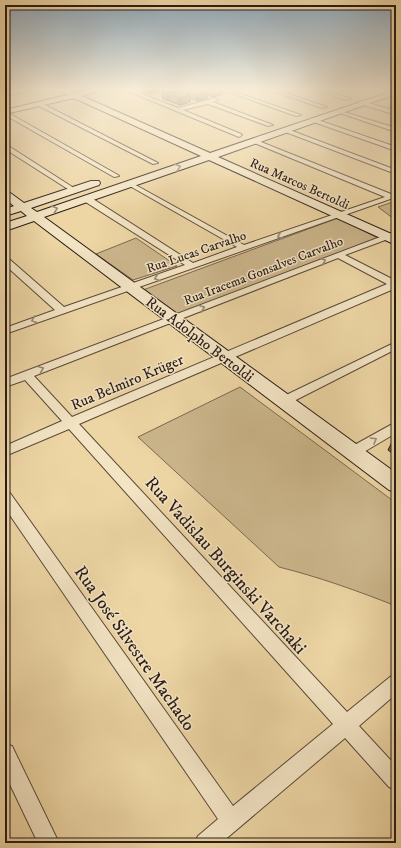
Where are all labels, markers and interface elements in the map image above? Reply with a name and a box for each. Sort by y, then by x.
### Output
street label: Rua Marcos Bertoldi [247,155,352,213]
one-way arrow [174,163,181,172]
one-way arrow [51,206,58,214]
street label: Rua Lucas Carvalho [144,227,248,277]
one-way arrow [276,231,283,239]
street label: Rua Iracema Gonsalves Carvalho [181,233,345,309]
one-way arrow [320,258,327,266]
one-way arrow [153,273,160,282]
street label: Rua Adolpho Bertoldi [142,293,258,386]
one-way arrow [198,304,205,312]
one-way arrow [31,316,38,324]
street label: Rua Belmiro Krüger [68,350,187,415]
one-way arrow [38,366,45,374]
one-way arrow [370,437,377,444]
street label: Rua Vadislau Burginski Varchaki [140,472,311,659]
street label: Rua José Silvestre Machado [69,562,200,735]

